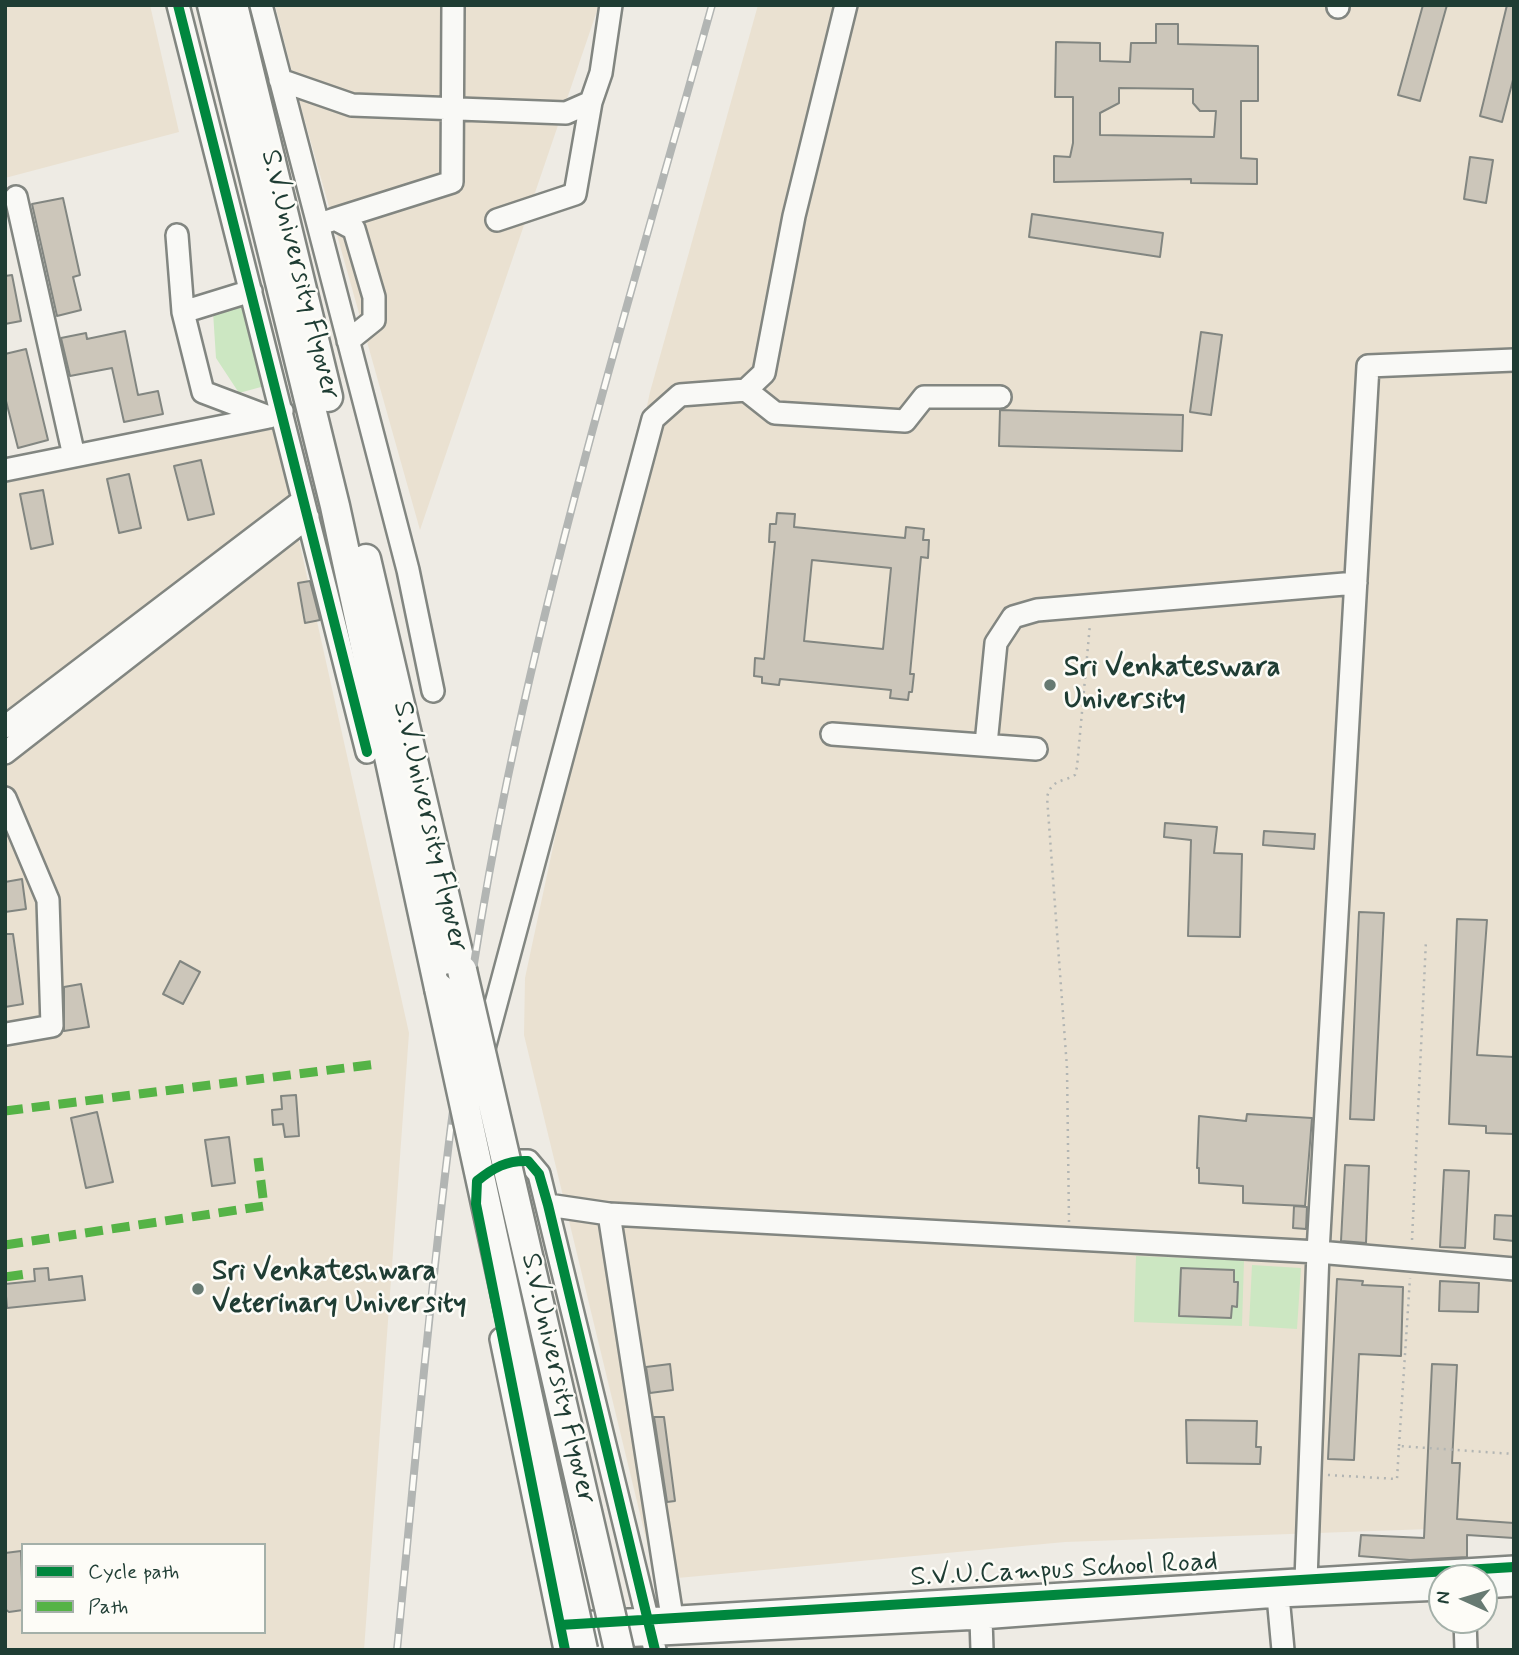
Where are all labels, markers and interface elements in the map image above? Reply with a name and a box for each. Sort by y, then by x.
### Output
street label: S.V.University Flyover [252,146,346,404]
place label: Sri Venkateswara University [1064,652,1280,718]
marker: Sri Venkateswara University [1042,677,1058,693]
street label: S.V.University Flyover [384,698,474,956]
street label: S.V.University Flyover [512,1250,602,1508]
place label: Sri Venkateshwara Veterinary University [212,1256,467,1322]
marker: Sri Venkateshwara Veterinary University [190,1281,206,1297]
legend [21,1543,266,1634]
street label: S.V.U.Campus School Road [909,1546,1219,1596]
text: Cycle path [88,1558,179,1586]
north arrow [1428,1564,1498,1634]
text: N [1431,1590,1456,1605]
text: Path [88,1593,128,1621]

